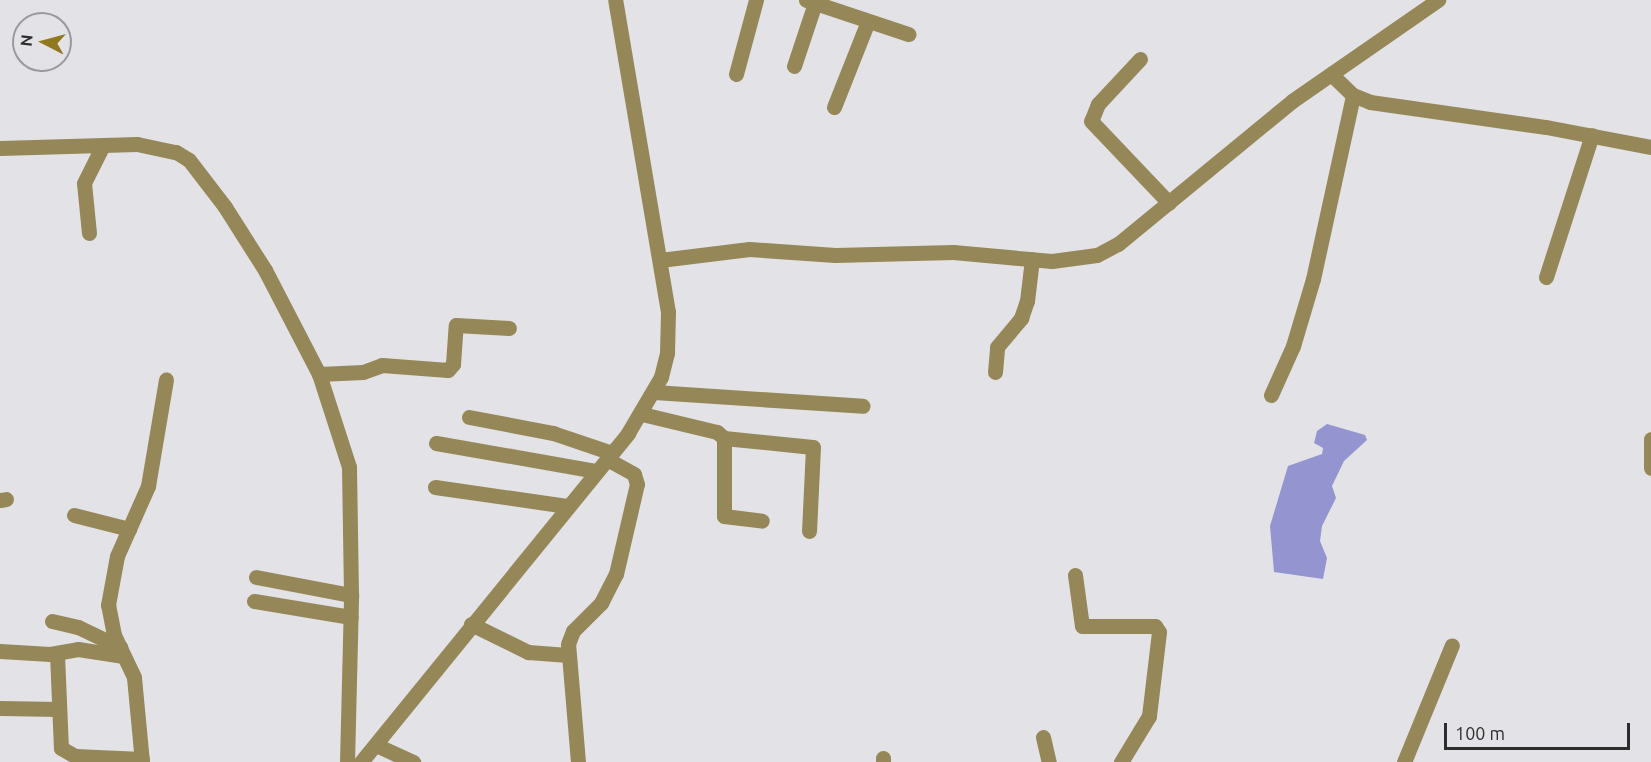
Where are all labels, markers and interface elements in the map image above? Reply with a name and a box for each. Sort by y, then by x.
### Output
north arrow [12,12,72,72]
text: N [17,33,36,47]
scale bar [1447,711,1633,749]
text: 100 m [1455,723,1505,743]

